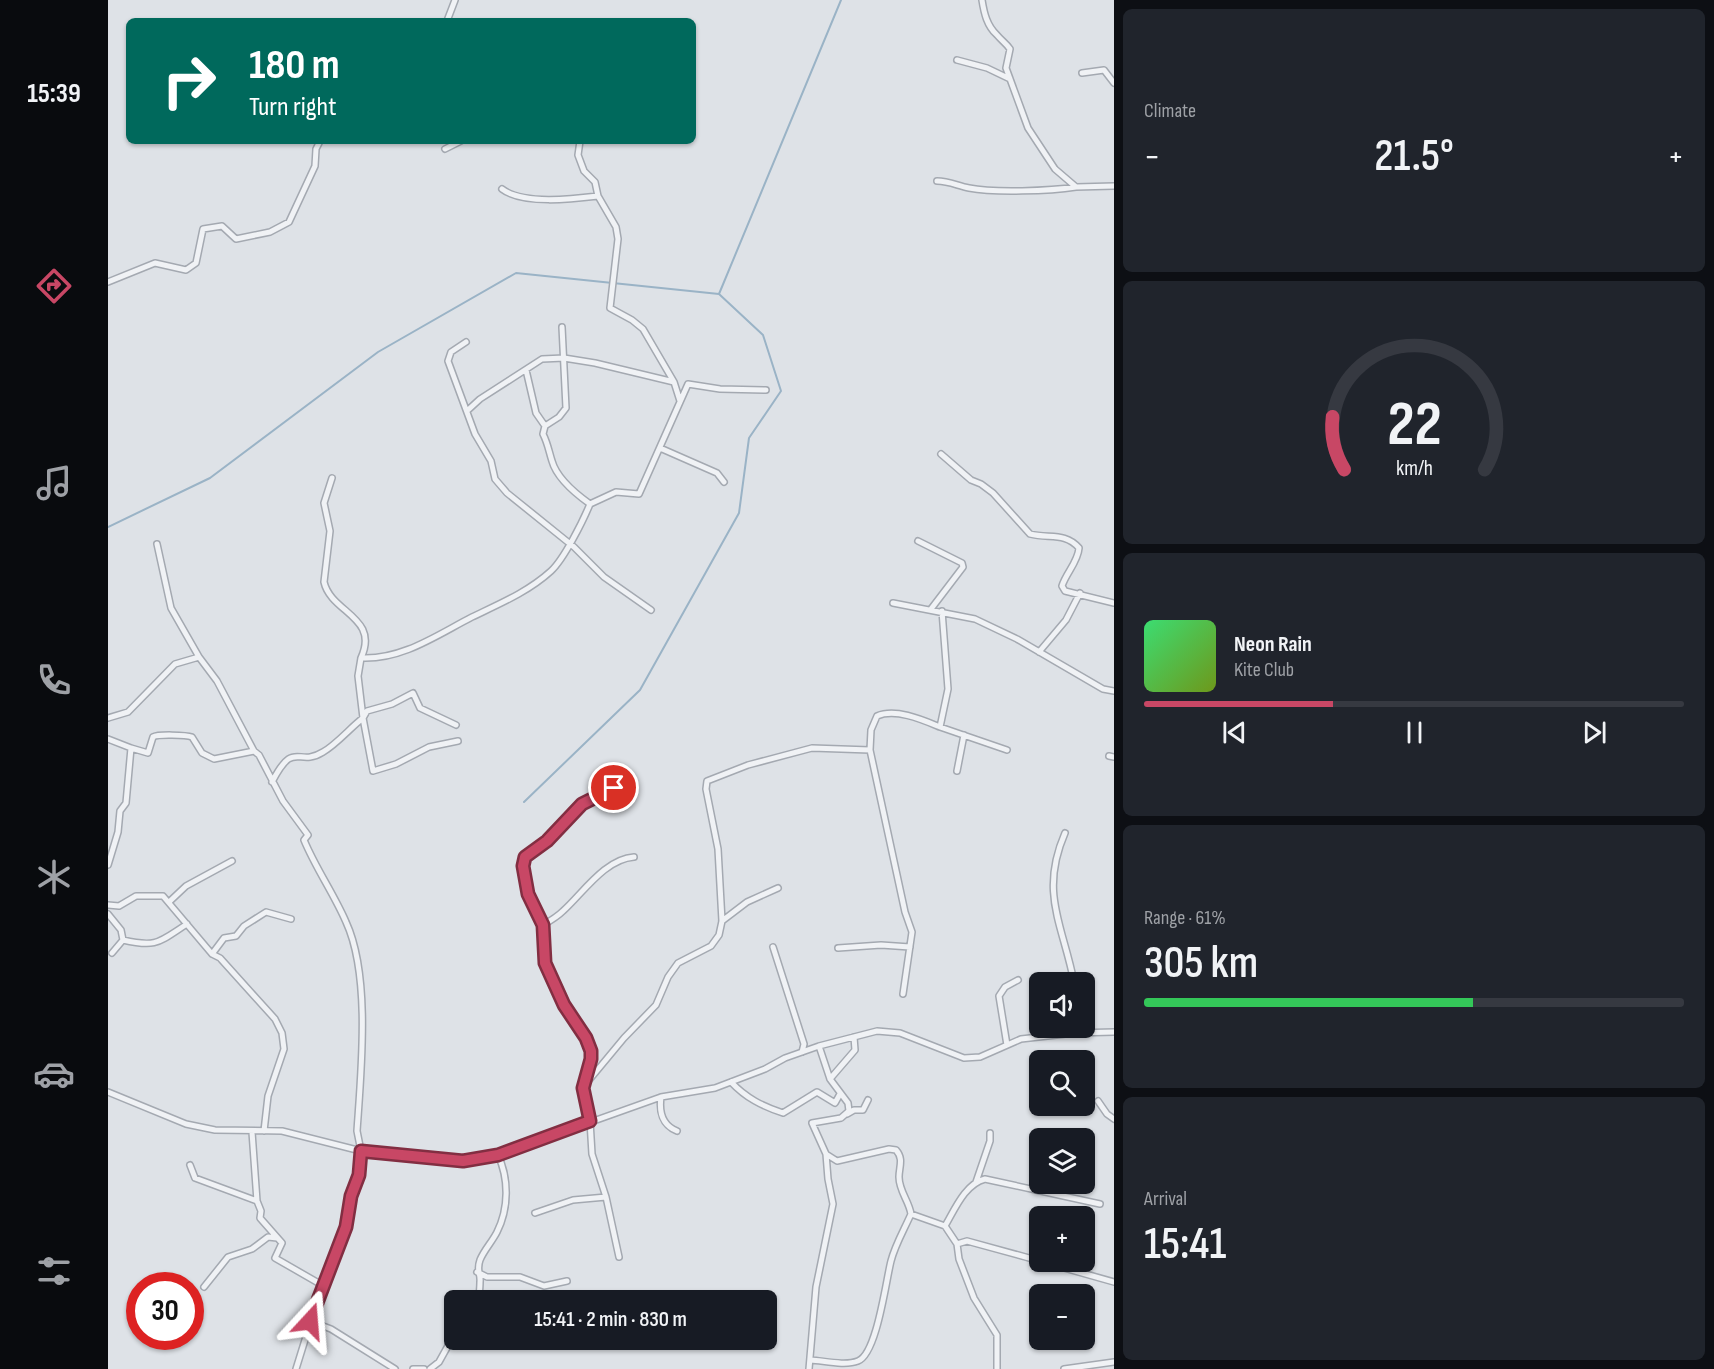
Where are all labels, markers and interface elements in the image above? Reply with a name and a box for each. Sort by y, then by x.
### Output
text: 180 m [249,40,340,91]
icon: right [150,42,228,120]
text: 15:39 [27,78,81,110]
text: Turn right [249,91,336,123]
text: Climate [1144,99,1196,123]
text: 21.5° [1374,129,1454,184]
text: − [1144,137,1160,177]
text: + [1668,137,1684,177]
icon: directions [33,265,75,307]
text: 22 [1387,388,1441,463]
text: km/h [1395,456,1433,481]
icon: music [33,462,75,504]
text: Neon Rain [1234,631,1312,658]
text: Kite Club [1234,658,1294,682]
icon: phone [33,659,75,701]
icon: previous [1218,716,1251,749]
icon: pause [1398,716,1431,749]
icon: next [1578,716,1611,749]
pin [588,762,639,813]
icon: arrive [597,771,630,804]
icon: climate [33,856,75,898]
text: Range · 61% [1144,906,1226,930]
text: 305 km [1144,936,1258,991]
map controls [1029,972,1095,1350]
button: sound [1029,972,1095,1038]
button: search [1029,1050,1095,1116]
icon: car [33,1053,75,1095]
button: layers [1029,1128,1095,1194]
text: Arrival [1144,1187,1187,1211]
button: + [1029,1206,1095,1272]
text: 15:41 [1144,1217,1226,1272]
icon: filters [33,1250,75,1292]
speed limit sign: 30 [126,1272,204,1350]
button: − [1029,1284,1095,1350]
position arrow [278,1289,342,1353]
text: 15:41 · 2 min · 830 m [534,1306,687,1333]

